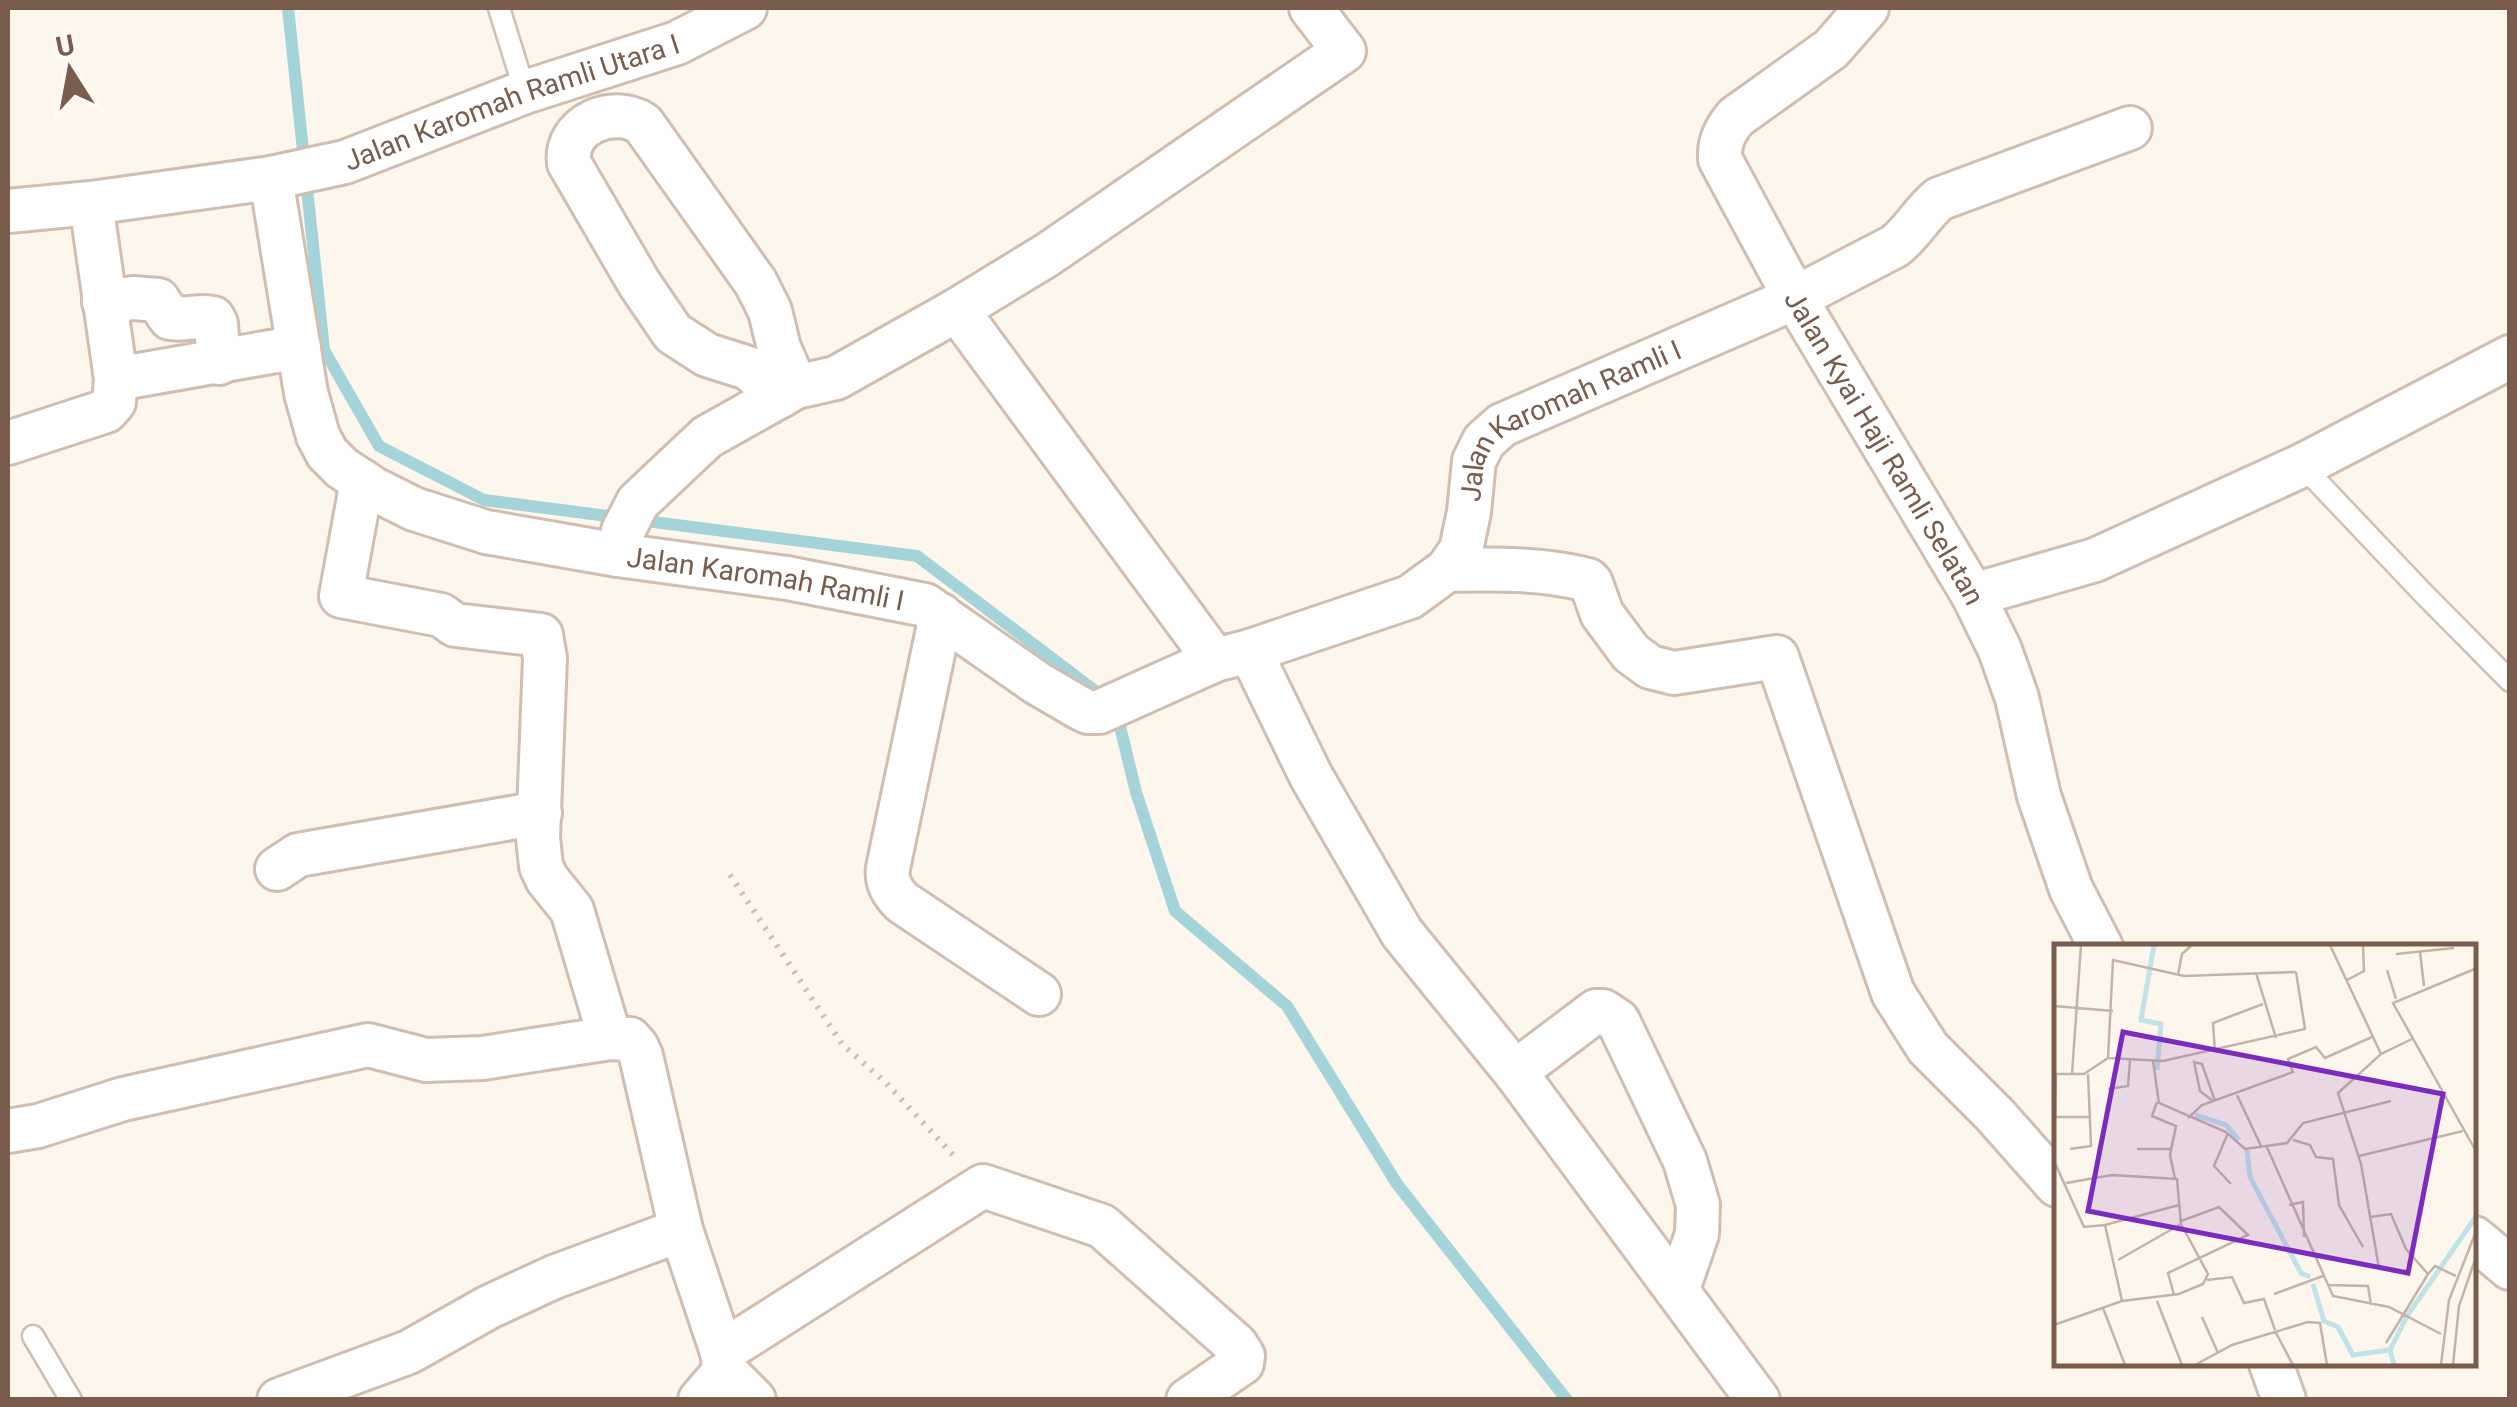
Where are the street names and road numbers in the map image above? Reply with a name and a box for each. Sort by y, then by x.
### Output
street label: Jalan Karomah Ramli Utara I [339,27,683,177]
street label: Jalan Kyai Haji Ramli Selatan [1778,284,1992,610]
street label: Jalan Karomah Ramli I [1454,333,1686,503]
street label: Jalan Karomah Ramli I [625,540,907,617]

